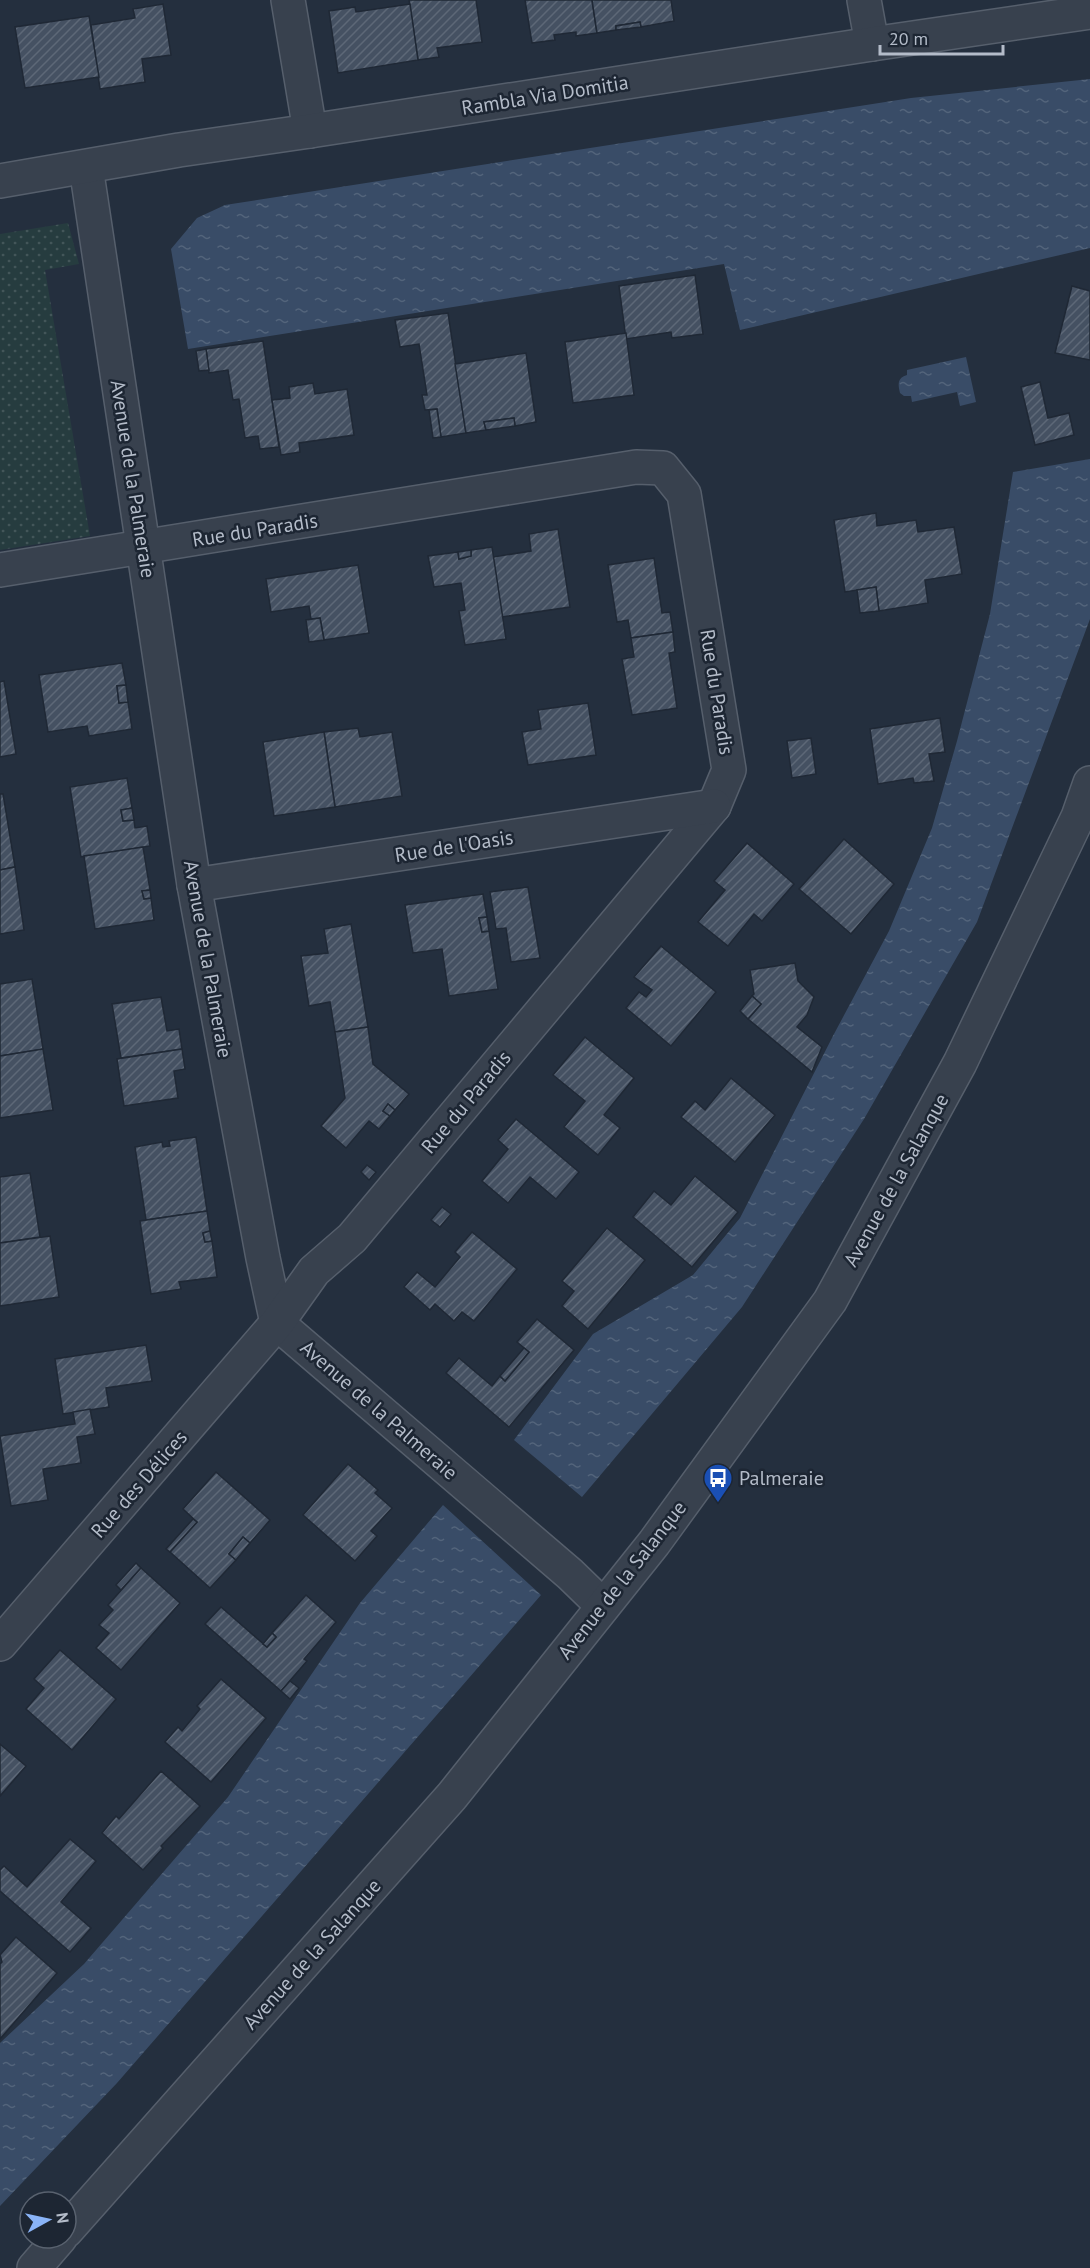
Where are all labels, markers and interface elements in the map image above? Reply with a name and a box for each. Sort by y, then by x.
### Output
scale bar [880,18,1003,56]
text: 20 m [889,27,928,50]
street label: Rambla Via Domitia [460,69,630,121]
street label: Avenue de la Palmeraie [105,378,161,580]
street label: Rue du Paradis [190,507,320,553]
street label: Rue du Paradis [694,627,740,757]
street label: Rue de l'Oasis [393,824,515,868]
street label: Avenue de la Palmeraie [178,858,238,1060]
street label: Rue du Paradis [415,1045,517,1159]
street label: Avenue de la Salanque [838,1089,954,1271]
street label: Avenue de la Palmeraie [295,1335,463,1485]
street label: Rue des Délices [85,1425,193,1543]
bus stop icon: Palmeraie [702,1462,734,1504]
place label: Palmeraie [739,1465,824,1491]
street label: Avenue de la Salanque [552,1496,692,1664]
street label: Avenue de la Salanque [237,1873,387,2035]
north arrow [18,2190,78,2250]
text: N [52,2211,73,2225]

